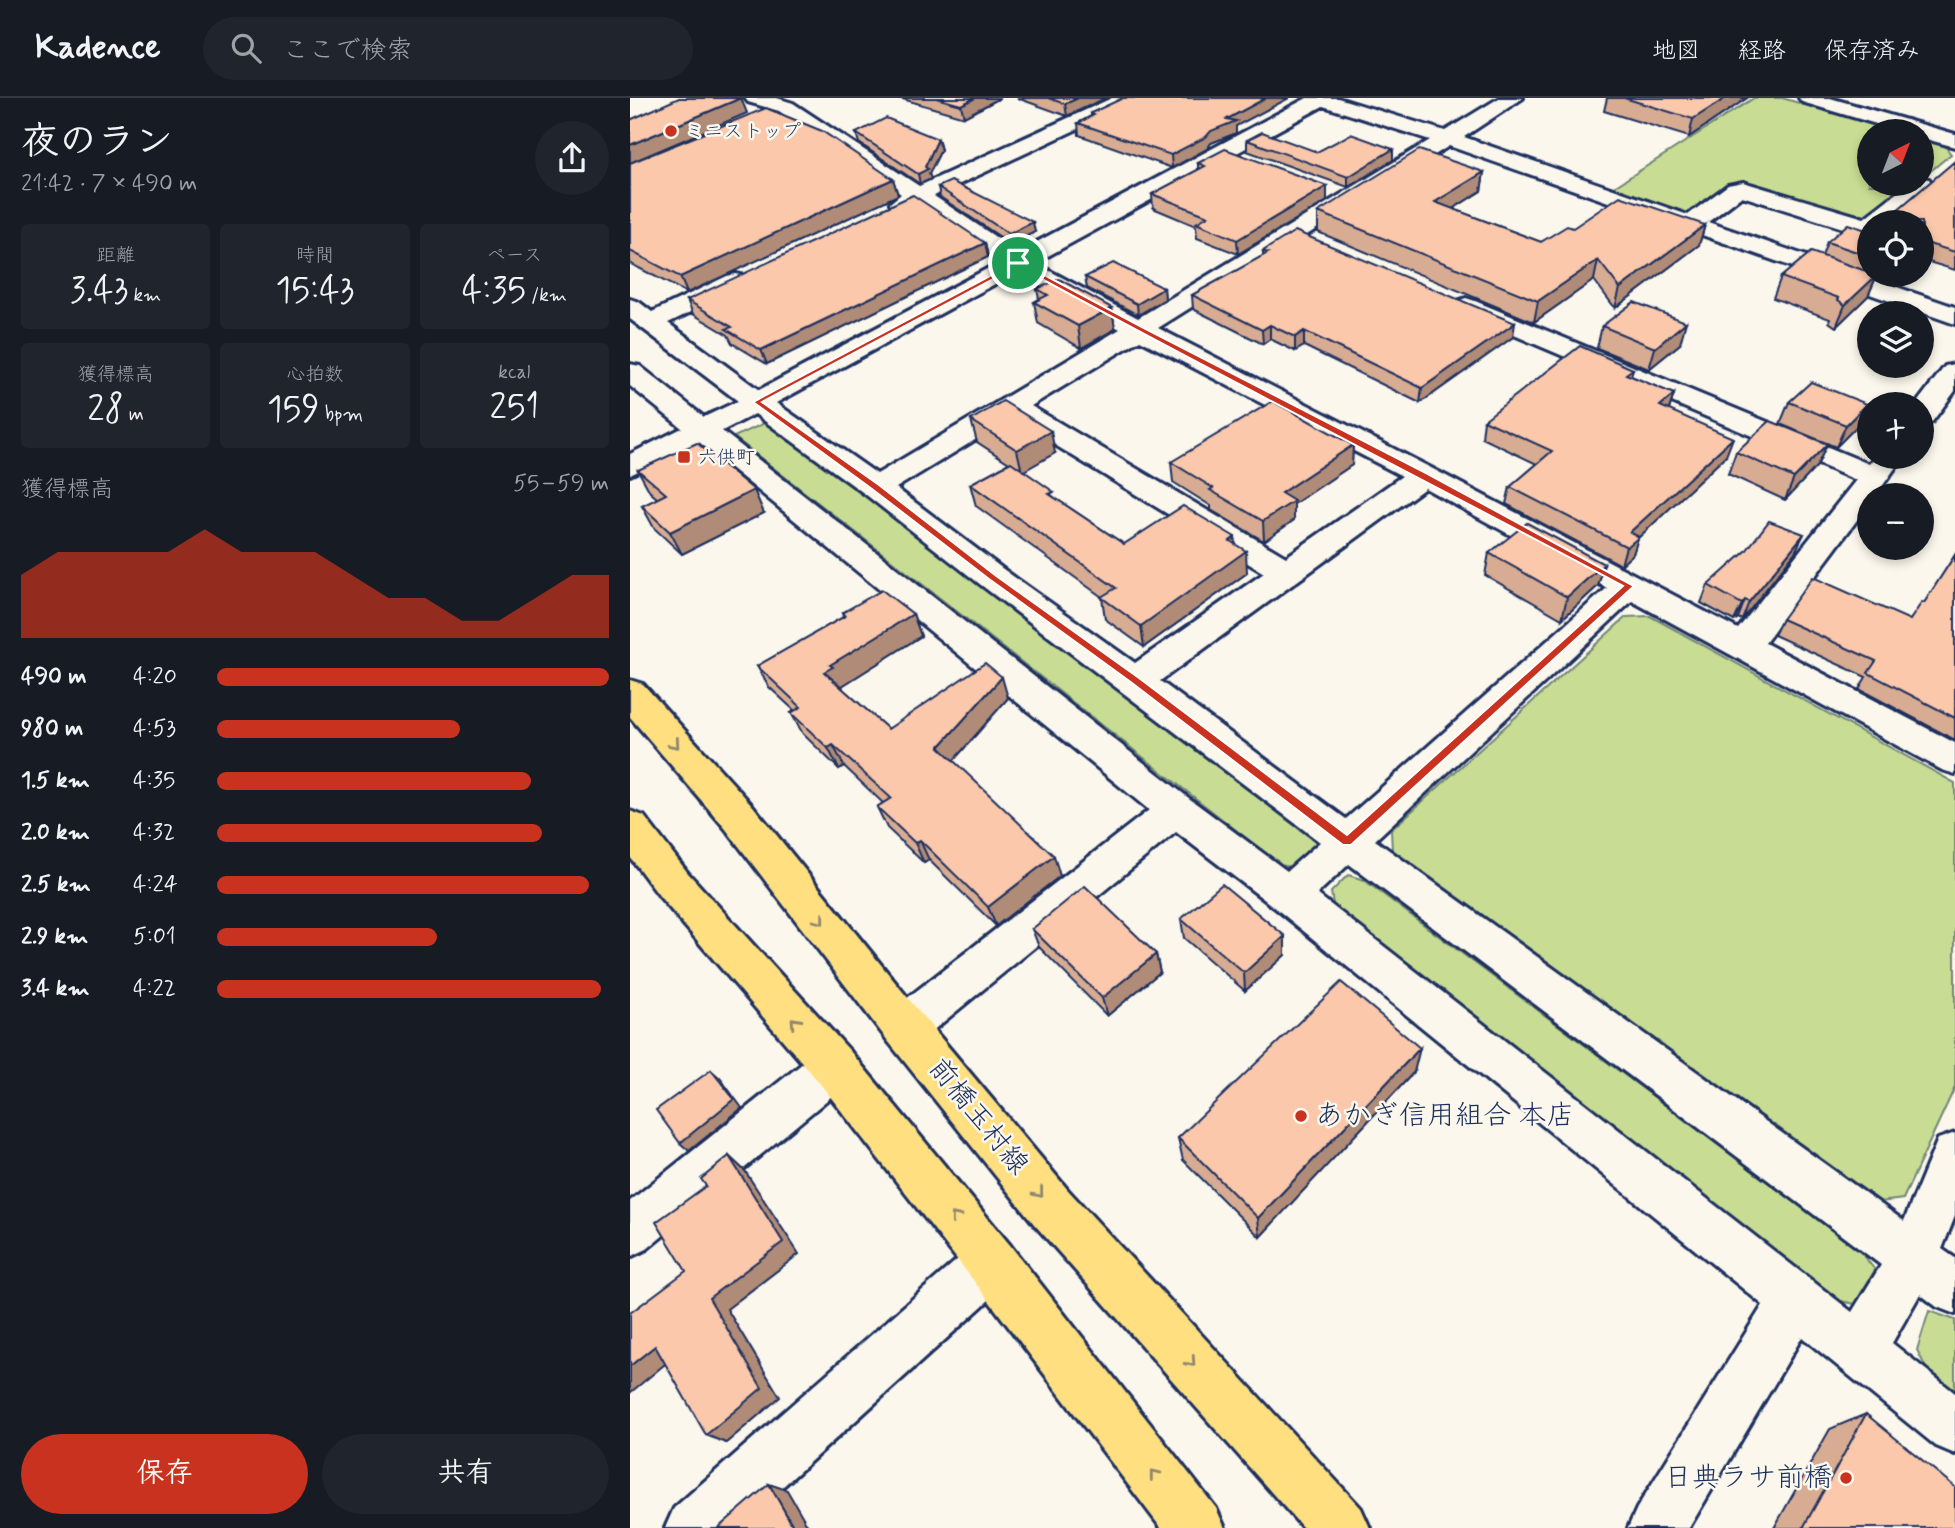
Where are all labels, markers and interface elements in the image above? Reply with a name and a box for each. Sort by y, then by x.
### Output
search box [203,17,693,80]
text: Kadence [35,26,161,70]
icon: search [227,29,265,67]
text: ここで検索 [283,34,413,68]
text: 地図 [1652,36,1700,67]
text: 経路 [1738,36,1786,67]
text: 保存済み [1824,36,1920,67]
text: 夜のラン [21,118,173,167]
place label: ミニストップ [685,119,801,144]
north arrow [1857,119,1934,196]
map controls [1857,119,1934,560]
button: share [535,121,609,195]
marker: ミニストップ [663,123,679,139]
text: 21:42 · 7 × 490 m [21,169,197,199]
button: locate [1857,210,1934,287]
pin [988,233,1048,293]
text: 距離 [97,243,135,268]
text: 時間 [296,243,334,268]
text: ペース [486,243,542,268]
icon: arrive [999,244,1037,282]
text: 3.43 [70,268,128,314]
text: 15:43 [276,268,354,314]
text: 4:35 [462,268,526,314]
text: km [128,283,161,308]
text: /km [526,283,567,308]
button: layers [1857,301,1934,378]
text: kcal [498,360,530,385]
text: 獲得標高 [78,362,154,387]
text: 心拍数 [286,362,344,387]
text: 251 [490,385,539,431]
text: 28 [87,387,124,433]
text: 159 [267,387,320,433]
button: + [1857,392,1934,469]
text: m [124,402,144,427]
text: bpm [320,402,363,427]
place label: 六供町 [698,445,755,470]
marker: 六供町 [676,449,692,465]
text: 55–59 m [513,469,609,499]
text: 獲得標高 [21,475,113,505]
button: − [1857,483,1934,560]
text: 490 m [21,662,86,692]
text: 4:20 [133,662,177,692]
text: 980 m [21,714,83,744]
text: 4:53 [133,714,176,744]
one-way arrow [667,736,679,749]
text: 1.5 km [21,766,90,796]
text: 4:35 [133,766,175,796]
text: 2.0 km [21,818,90,848]
text: 4:32 [133,818,175,848]
text: 2.5 km [21,870,91,900]
text: 4:24 [133,870,178,900]
one-way arrow [812,911,824,924]
text: 2.9 km [21,922,88,952]
text: 5:01 [133,922,176,952]
text: 3.4 km [21,974,89,1004]
text: 4:22 [133,974,176,1004]
one-way arrow [791,1017,803,1030]
street label: 前橋玉村線 [920,1051,1036,1183]
place label: あかぎ信用組合 本店 [1315,1098,1575,1135]
marker: あかぎ信用組合 本店 [1293,1108,1309,1124]
one-way arrow [1031,1184,1043,1197]
one-way arrow [950,1212,963,1224]
one-way arrow [1183,1354,1195,1367]
button: 保存 [21,1434,308,1514]
button: 共有 [322,1434,609,1514]
place label: 日典ラサ前橋 [1664,1460,1832,1497]
one-way arrow [1150,1469,1163,1482]
marker: 日典ラサ前橋 [1838,1470,1854,1486]

